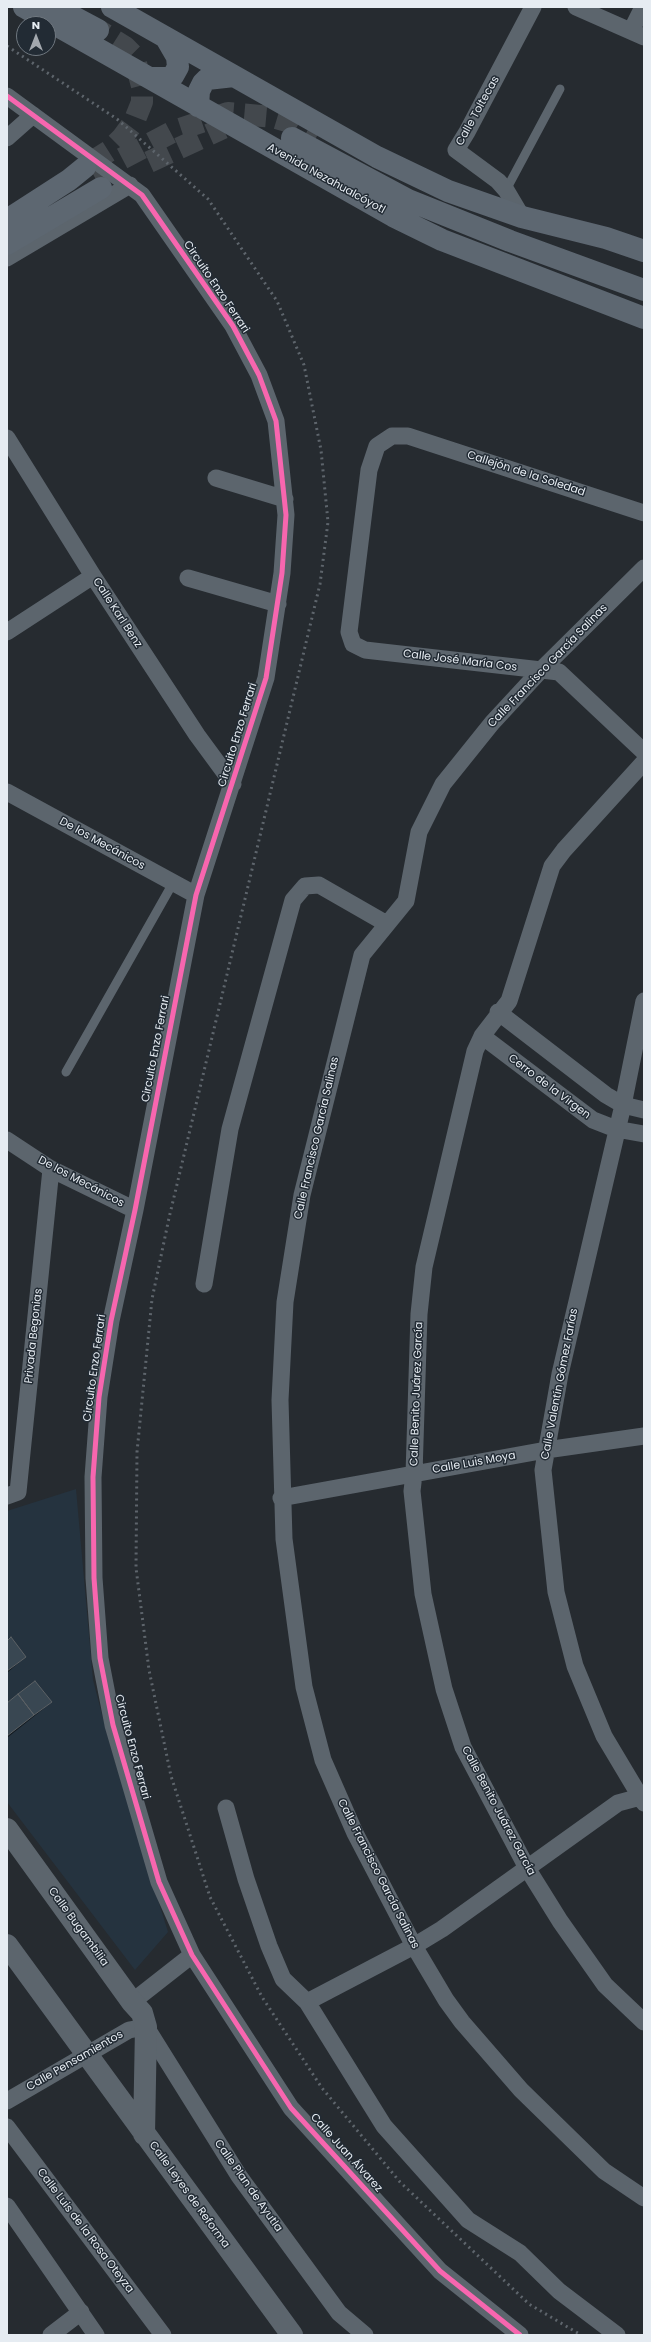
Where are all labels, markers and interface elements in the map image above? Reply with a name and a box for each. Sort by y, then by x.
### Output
north arrow [16,16,56,56]
text: N [32,17,40,33]
street label: Calle Toltecas [453,74,503,148]
street label: Avenida Nezahualcóyotl [265,141,387,217]
street label: Circuito Enzo Ferrari [180,238,252,336]
street label: Callejón de la Soledad [465,449,587,499]
street label: Calle Karl Benz [90,576,144,650]
street label: Calle Francisco García Salinas [485,602,611,730]
street label: Calle José María Cos [402,647,518,675]
street label: Circuito Enzo Ferrari [216,681,260,789]
street label: De los Mecánicos [57,815,147,873]
street label: Circuito Enzo Ferrari [139,995,173,1103]
street label: Cerro de la Virgen [505,1052,593,1122]
street label: Calle Francisco García Salinas [292,1055,342,1221]
street label: De los Mecánicos [36,1154,126,1210]
street label: Privada Begonias [22,1288,46,1384]
street label: Calle Valentín Gómez Farías [539,1307,581,1461]
street label: Circuito Enzo Ferrari [81,1314,109,1422]
street label: Calle Benito Juárez García [408,1322,426,1466]
street label: Calle Luis Moya [431,1449,517,1477]
street label: Circuito Enzo Ferrari [112,1693,152,1801]
street label: Calle Benito Juárez García [458,1744,538,1878]
street label: Calle Francisco García Salinas [334,1797,422,1951]
street label: Calle Bugambilia [45,1885,111,1969]
street label: Calle Pensamientos [24,2028,126,2094]
street label: Calle Juan Álvarez [307,2111,385,2195]
street label: Calle Plan de Ayutla [211,2137,285,2235]
street label: Calle Leyes de Reforma [146,2139,232,2251]
street label: Calle Luis de la Rosa Oteyza [34,2166,136,2296]

